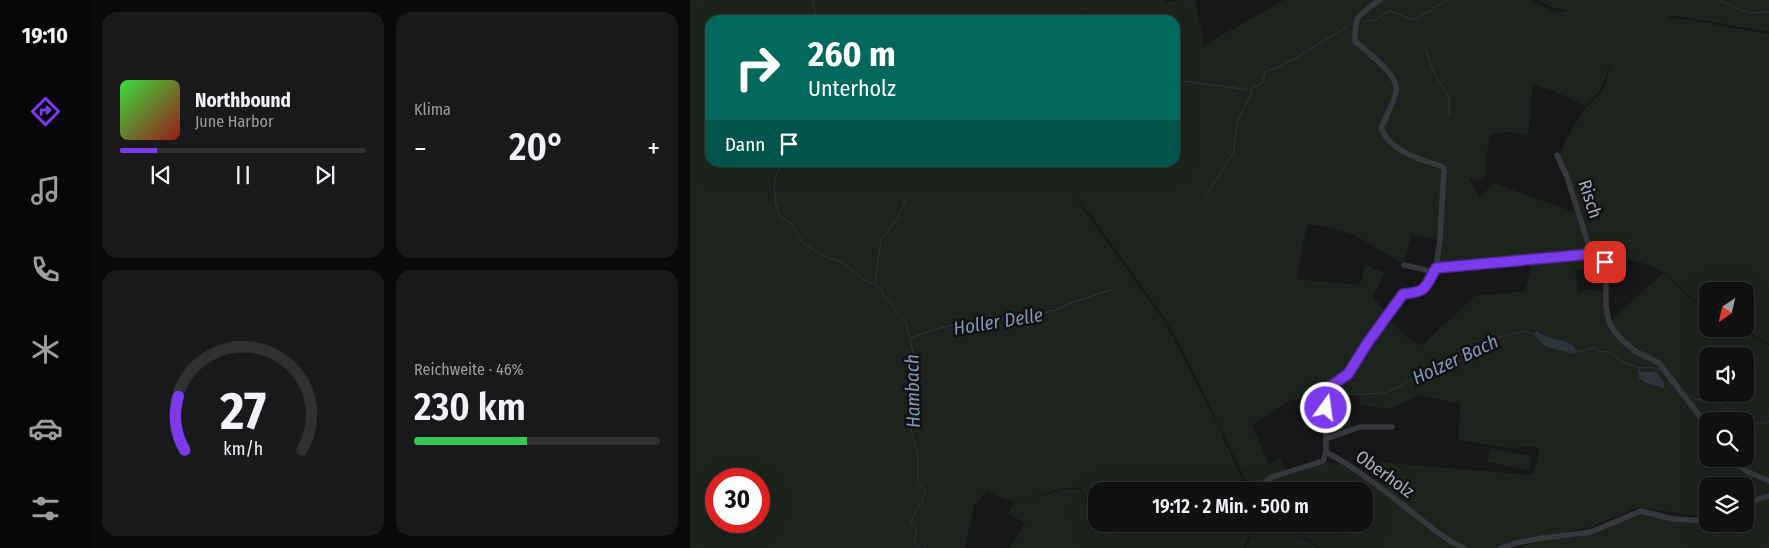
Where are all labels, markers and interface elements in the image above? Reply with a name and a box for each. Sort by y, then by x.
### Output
text: 19:10 [22,22,68,49]
text: 260 m [808,33,896,75]
icon: right [725,35,790,100]
text: Unterholz [808,75,896,102]
text: Northbound [195,89,291,112]
icon: directions [28,94,63,129]
text: Klima [414,100,451,119]
text: June Harbor [195,112,273,131]
text: 20° [509,124,565,170]
icon: arrive [775,130,803,158]
text: − [414,132,427,165]
text: + [647,132,660,165]
text: Dann [725,133,765,156]
icon: previous [147,161,175,189]
icon: pause [229,161,257,189]
icon: next [311,161,339,189]
icon: music [28,173,63,208]
street label: Risch [1573,177,1607,221]
pin [1584,241,1626,283]
icon: arrive [1591,248,1619,276]
icon: phone [28,252,63,287]
north arrow [1699,282,1754,338]
map controls [1699,282,1754,532]
water label: Holler Delle [952,303,1044,340]
water label: Holzer Bach [1409,330,1502,389]
icon: climate [28,332,63,367]
button: sound [1699,347,1754,402]
water label: Hambach [900,354,925,428]
text: Reichweite · 46% [414,360,524,379]
text: 27 [219,380,266,443]
position arrow [1299,381,1351,433]
text: 230 km [414,384,526,430]
icon: car [28,411,63,446]
button: search [1699,412,1754,467]
text: km/h [223,438,263,460]
street label: Oberholz [1351,445,1419,503]
speed limit sign: 30 [705,468,770,533]
button: layers [1699,477,1754,532]
icon: filters [28,491,63,526]
text: 19:12 · 2 Min. · 500 m [1152,495,1309,518]

